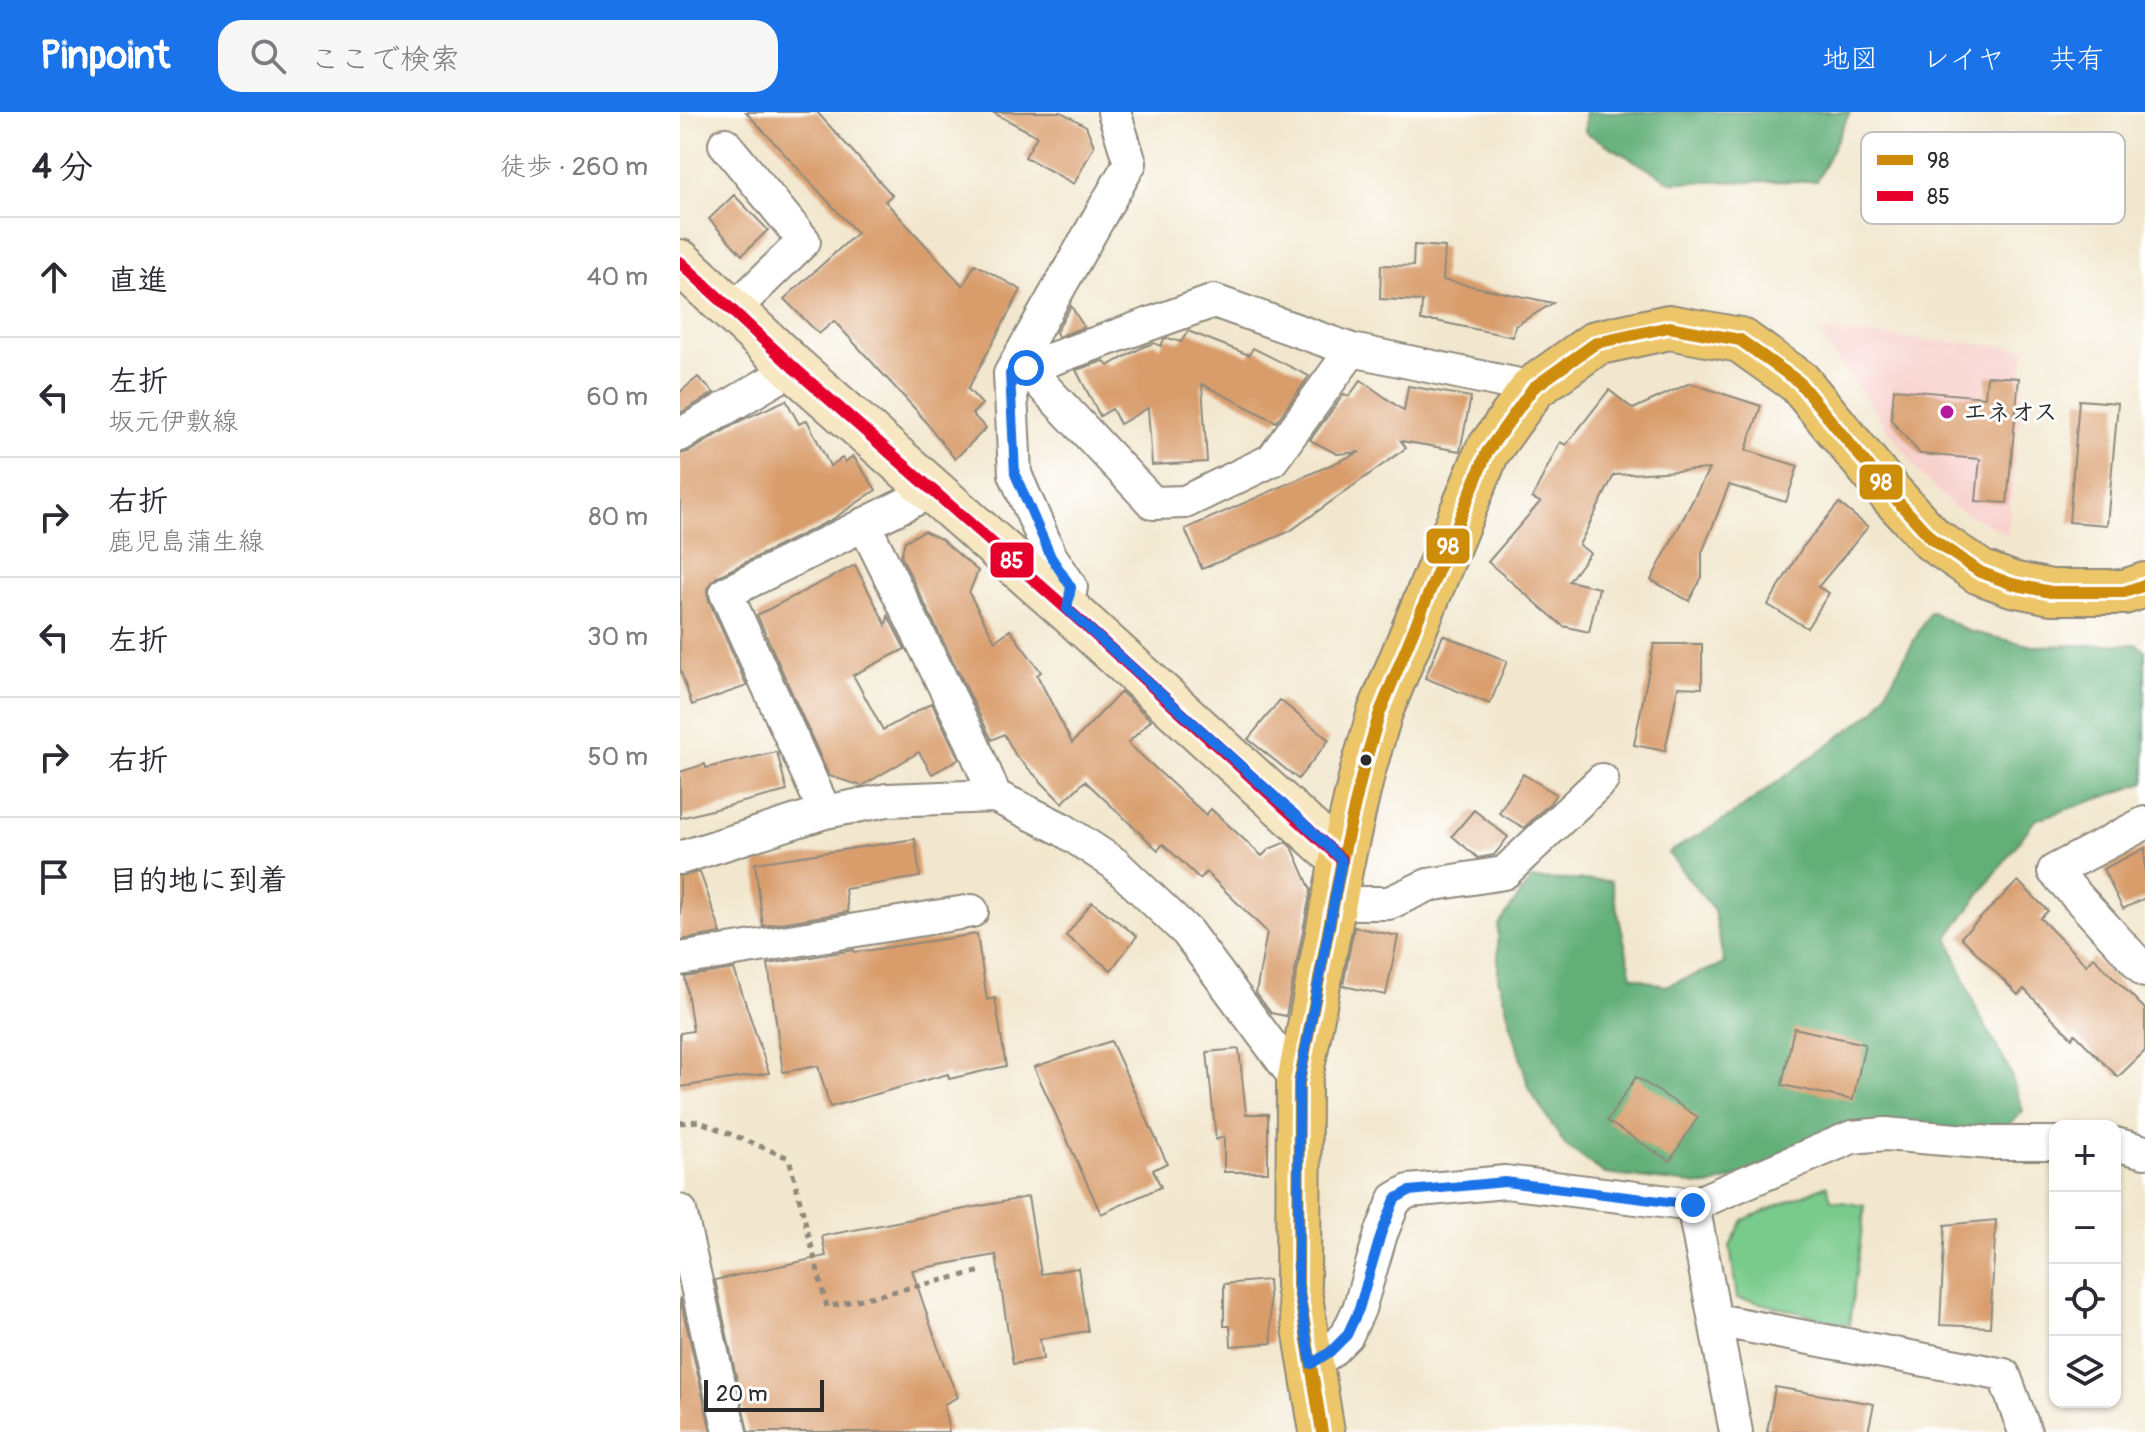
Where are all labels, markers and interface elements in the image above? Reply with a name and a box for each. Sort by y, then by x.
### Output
search box [218,20,778,92]
text: Pinpoint [40,32,170,80]
icon: search [246,34,290,78]
text: ここで検索 [310,41,460,78]
text: 地図 [1822,42,1878,77]
text: レイヤ [1922,42,2005,77]
text: 共有 [2049,42,2105,77]
legend [1861,132,2125,224]
text: 4 分 [32,146,93,189]
text: 98 [1927,147,1949,175]
text: 徒歩 · 260 m [500,151,648,183]
text: 85 [1927,183,1950,211]
icon: ahead [32,255,76,299]
text: 40 m [586,261,648,293]
text: 直進 [108,262,168,299]
route start [1008,350,1044,386]
text: 左折 [108,363,168,400]
icon: left [32,375,76,419]
text: 60 m [586,381,648,413]
place label: エネオス [1963,398,2058,427]
marker: エネオス [1938,403,1956,421]
text: 坂元伊敷線 [108,406,238,438]
line badge: 98 [1858,463,1904,501]
text: 98 [1870,469,1892,497]
text: 右折 [108,483,168,520]
icon: right [32,495,76,539]
text: 80 m [588,501,648,533]
text: 鹿児島蒲生線 [108,526,264,558]
line badge: 98 [1425,527,1471,565]
text: 98 [1437,533,1459,561]
line badge: 85 [989,541,1035,579]
text: 85 [1000,547,1024,575]
icon: left [32,615,76,659]
text: 30 m [587,621,648,653]
text: 左折 [108,622,168,659]
icon: right [32,735,76,779]
text: 50 m [587,741,648,773]
text: 右折 [108,742,168,779]
unlabelled marker [1358,752,1374,768]
icon: arrive [32,855,76,899]
text: 目的地に到着 [108,862,288,899]
map controls [2049,1120,2121,1408]
button: + [2049,1120,2121,1192]
route end [1675,1187,1711,1223]
button: − [2049,1192,2121,1264]
button: locate [2049,1264,2121,1336]
button: layers [2049,1336,2121,1408]
scale bar [704,1376,824,1412]
text: 20 m [716,1380,768,1408]

